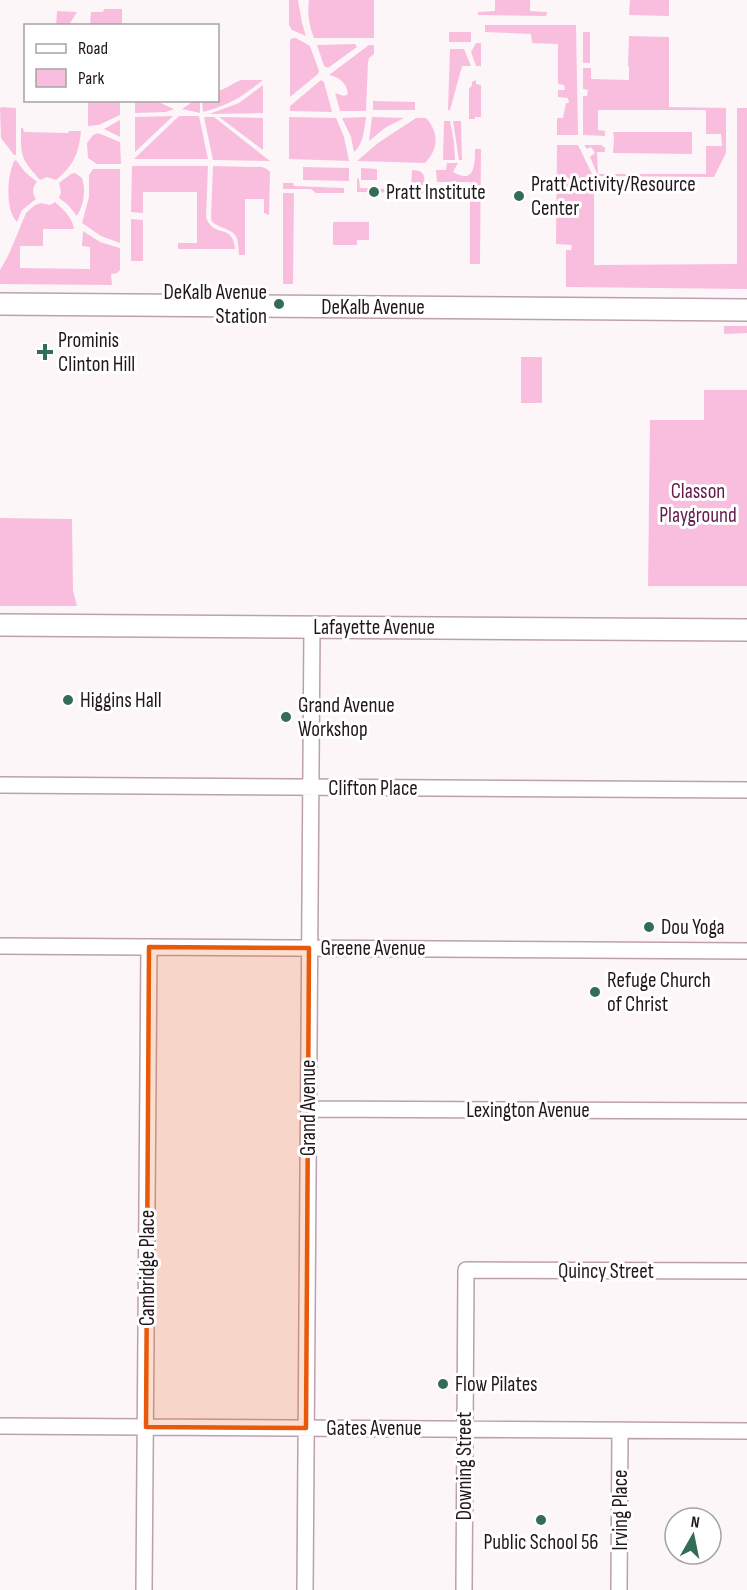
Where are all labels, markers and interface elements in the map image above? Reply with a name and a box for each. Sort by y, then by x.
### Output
legend [24,24,219,102]
text: Road [78,38,108,59]
text: Park [78,68,104,89]
place label: Pratt Activity/Resource Center [531,172,696,221]
place label: Pratt Institute [386,180,486,205]
marker: Pratt Institute [367,185,381,199]
marker: Pratt Activity/Resource Center [512,189,526,203]
place label: DeKalb Avenue Station [163,280,267,329]
street label: DeKalb Avenue [321,295,425,320]
marker: DeKalb Avenue Station [272,297,286,311]
place label: Prominis Clinton Hill [58,328,135,377]
marker: Prominis Clinton Hill [36,343,54,361]
park label: Classon Playground [659,479,737,528]
street label: Lafayette Avenue [313,615,435,640]
place label: Higgins Hall [80,688,162,713]
marker: Higgins Hall [61,693,75,707]
place label: Grand Avenue Workshop [298,693,395,742]
marker: Grand Avenue Workshop [279,710,293,724]
street label: Clifton Place [328,776,418,801]
place label: Dou Yoga [661,915,725,940]
marker: Dou Yoga [642,920,656,934]
street label: Greene Avenue [320,936,426,961]
place label: Refuge Church of Christ [607,968,711,1017]
marker: Refuge Church of Christ [588,985,602,999]
street label: Grand Avenue [296,1060,321,1156]
street label: Lexington Avenue [466,1098,590,1123]
street label: Cambridge Place [135,1210,160,1326]
street label: Quincy Street [558,1259,654,1284]
place label: Flow Pilates [455,1372,538,1397]
marker: Flow Pilates [436,1377,450,1391]
street label: Downing Street [452,1412,477,1520]
street label: Gates Avenue [326,1416,422,1441]
street label: Irving Place [608,1470,633,1550]
north arrow [663,1506,723,1566]
marker: Public School 56 [534,1513,548,1527]
text: N [689,1513,701,1533]
place label: Public School 56 [483,1530,599,1555]

